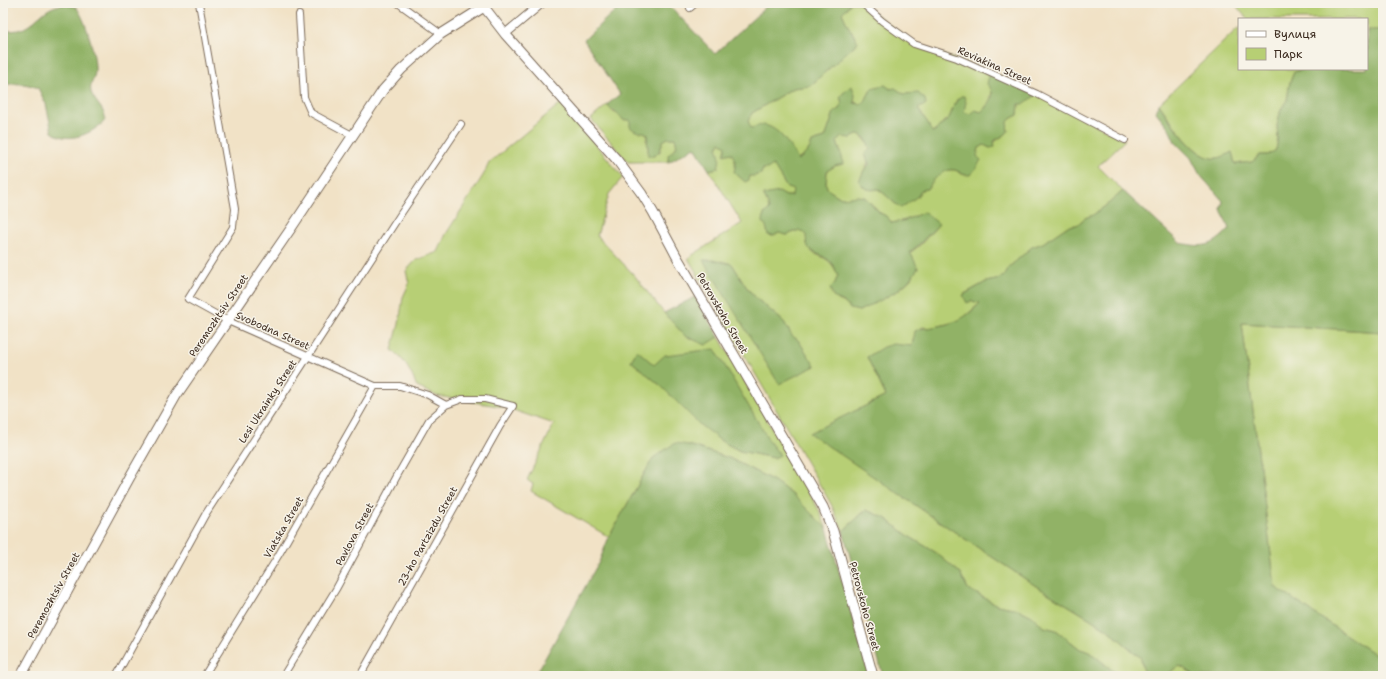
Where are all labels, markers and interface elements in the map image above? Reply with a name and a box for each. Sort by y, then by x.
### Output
legend [1238,18,1368,70]
text: Вулиця [1274,26,1316,42]
street label: Reviakina Street [956,43,1034,88]
text: Парк [1274,46,1303,62]
street label: Petrovskoho Street [694,270,751,356]
street label: Peremozhtsiv Street [186,271,251,359]
street label: Svobodna Street [234,308,312,353]
street label: Lesi Ukrainky Street [236,357,299,446]
street label: 23-ho Partzizdu Street [395,484,460,588]
street label: Viatska Street [261,494,306,560]
street label: Pavlova Street [332,500,377,568]
street label: Peremozhtsiv Street [24,550,83,641]
street label: Petrovskoho Street [846,560,883,652]

